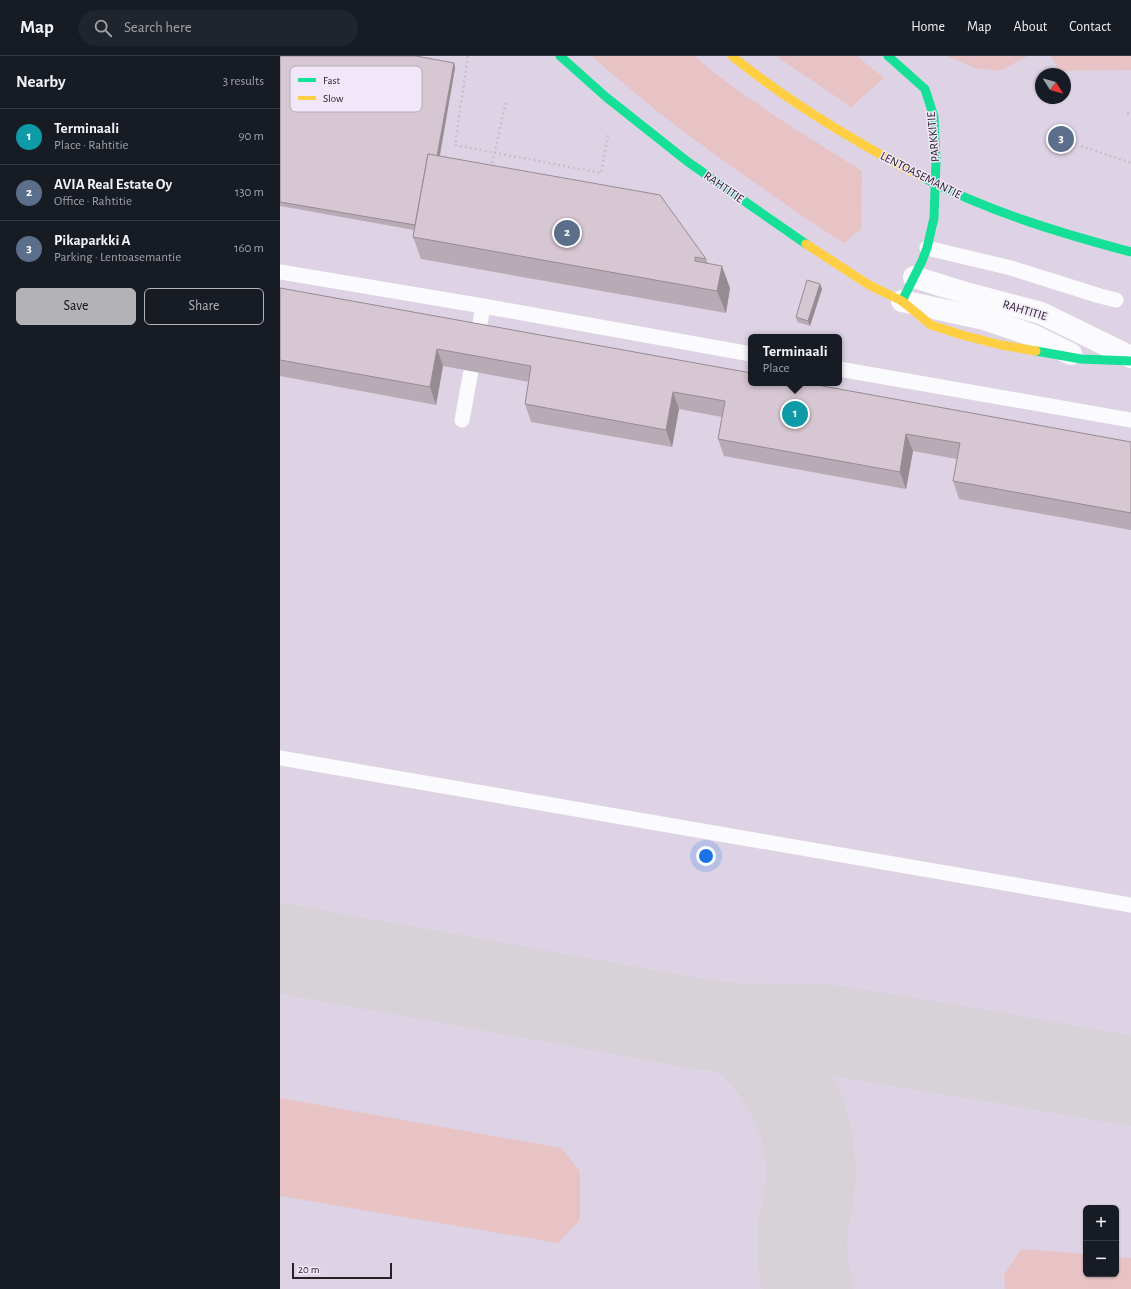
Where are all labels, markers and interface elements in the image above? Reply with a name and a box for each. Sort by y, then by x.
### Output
search box [78,10,358,46]
icon: search [92,17,114,39]
text: Map [20,18,54,37]
text: Search here [124,20,192,35]
text: Home [911,20,945,34]
text: Map [967,20,991,34]
text: About [1013,20,1047,34]
text: Contact [1069,20,1111,34]
legend [290,66,422,112]
north arrow [1035,68,1071,104]
text: Nearby [16,73,66,90]
text: 3 results [223,75,264,88]
text: Fast [323,75,341,86]
text: Slow [323,93,344,104]
street label: PARKKITIE [925,111,941,163]
text: Terminaali [54,121,119,136]
pin: 3 [1048,124,1074,154]
text: 1 [27,130,31,143]
text: 90 m [238,130,264,143]
text: Place · Rahtitie [54,139,129,152]
street label: LENTOASEMANTIE [878,149,964,201]
street label: RAHTITIE [702,169,746,205]
text: AVIA Real Estate Oy [54,177,172,192]
text: 2 [26,186,32,199]
text: 130 m [235,186,264,199]
text: Office · Rahtitie [54,195,132,208]
pin: 2 [554,218,580,248]
text: Pikaparkki A [54,233,131,248]
text: 3 [26,242,32,255]
text: 160 m [234,242,264,255]
text: Parking · Lentoasemantie [54,251,181,264]
button: Save [16,288,136,325]
button: Share [144,288,264,325]
street label: RAHTITIE [1002,298,1049,322]
popup [748,334,842,386]
text: Terminaali [762,344,828,359]
text: Place [762,362,789,375]
pin: 1 [782,399,808,429]
your location [696,846,716,866]
map controls [1083,1205,1119,1277]
button: + [1083,1205,1119,1241]
button: − [1083,1241,1119,1277]
scale bar [292,1261,392,1280]
text: 20 m [298,1264,319,1275]

